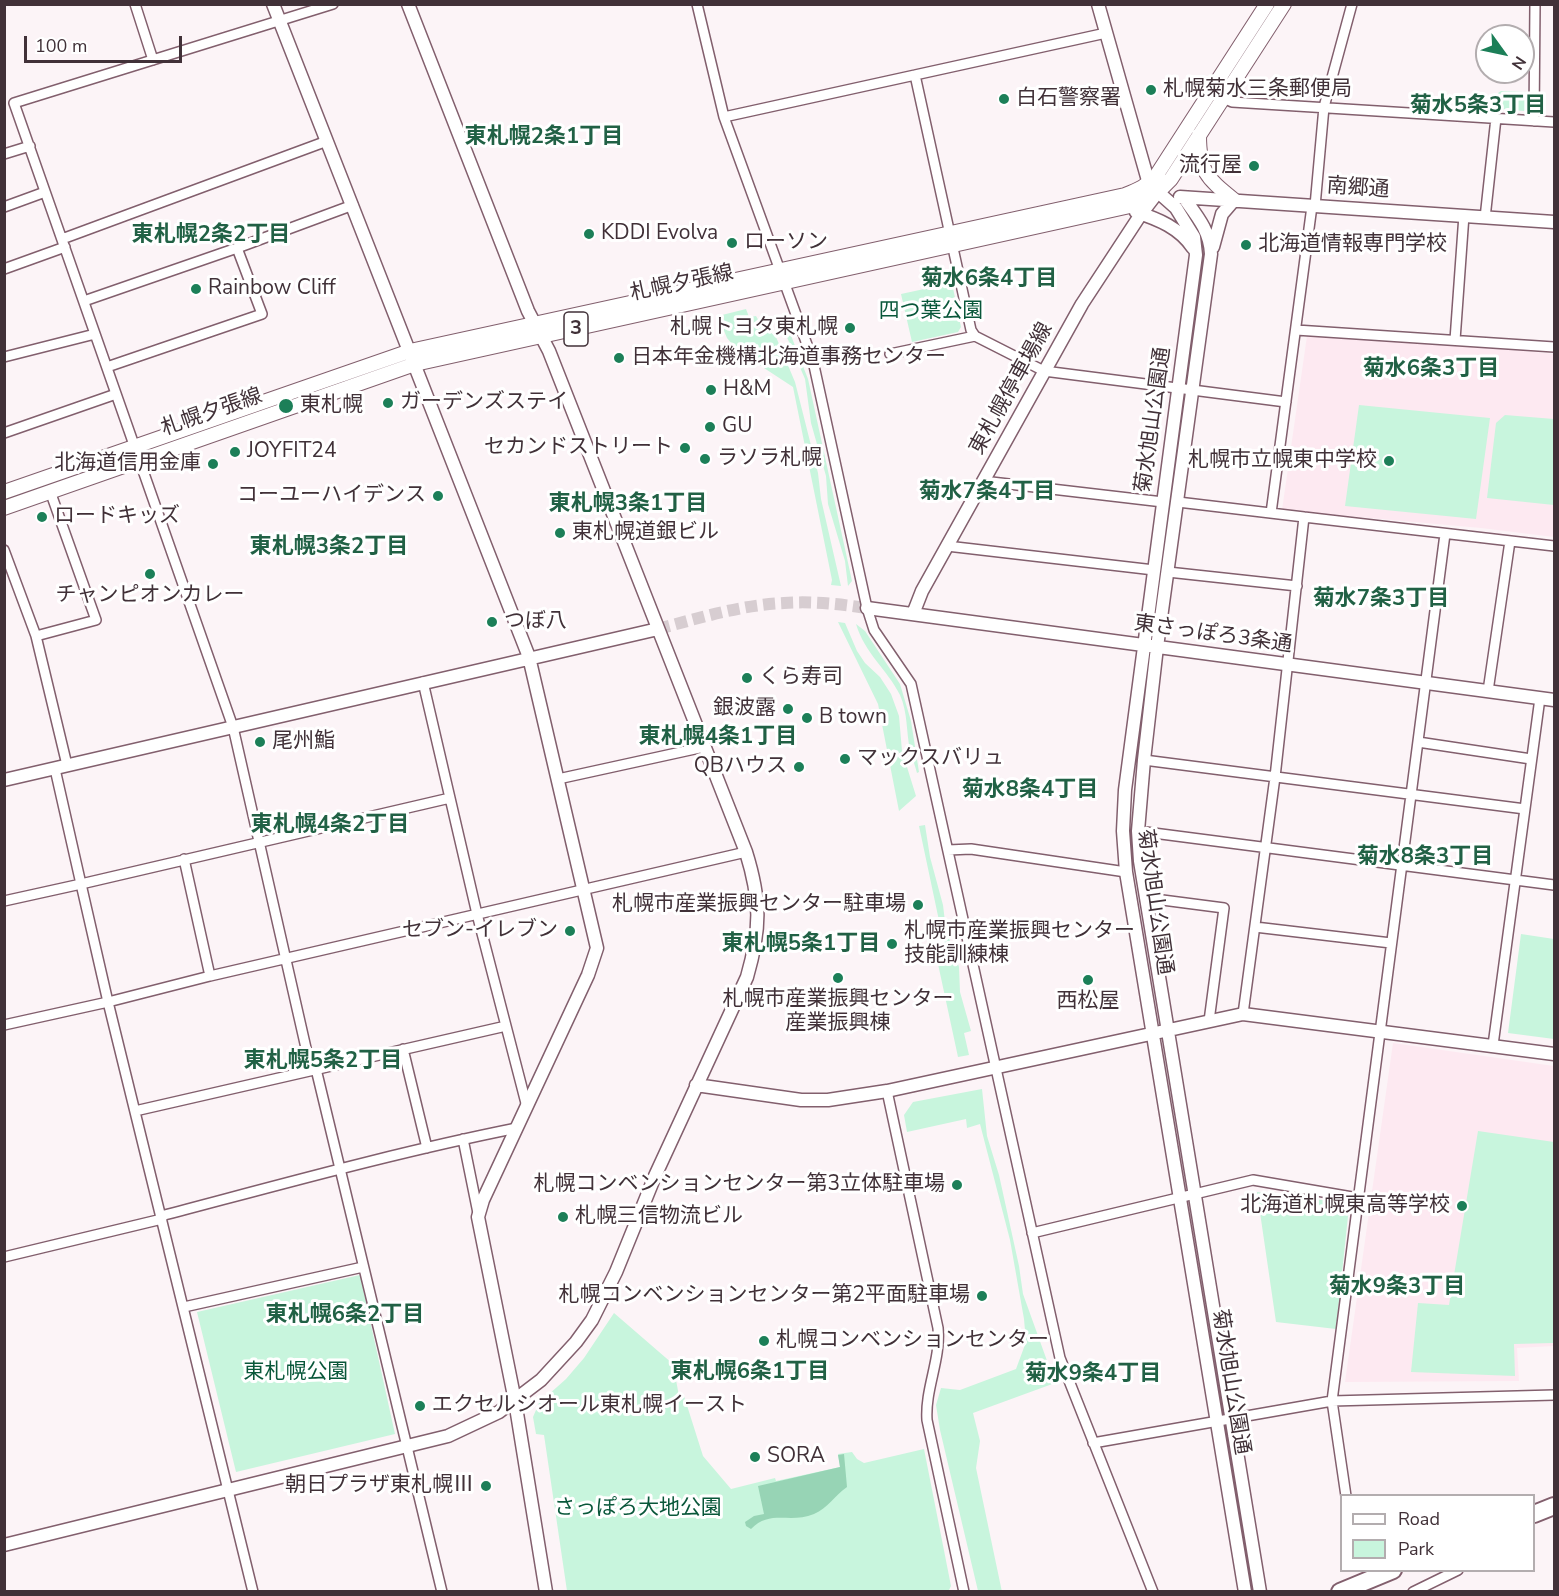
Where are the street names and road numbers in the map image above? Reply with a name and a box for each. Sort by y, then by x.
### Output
street label: 南郷通 [1326,174,1390,204]
street label: 札幌夕張線 [628,261,736,307]
road number: 3 [564,312,588,346]
street label: 東札幌停車場線 [965,319,1059,459]
street label: 菊水旭山公園通 [1131,345,1177,495]
street label: 札幌夕張線 [158,384,266,442]
street label: 東さっぽろ3条通 [1132,611,1294,659]
street label: 菊水旭山公園通 [1131,827,1177,977]
street label: 菊水旭山公園通 [1206,1307,1254,1457]

